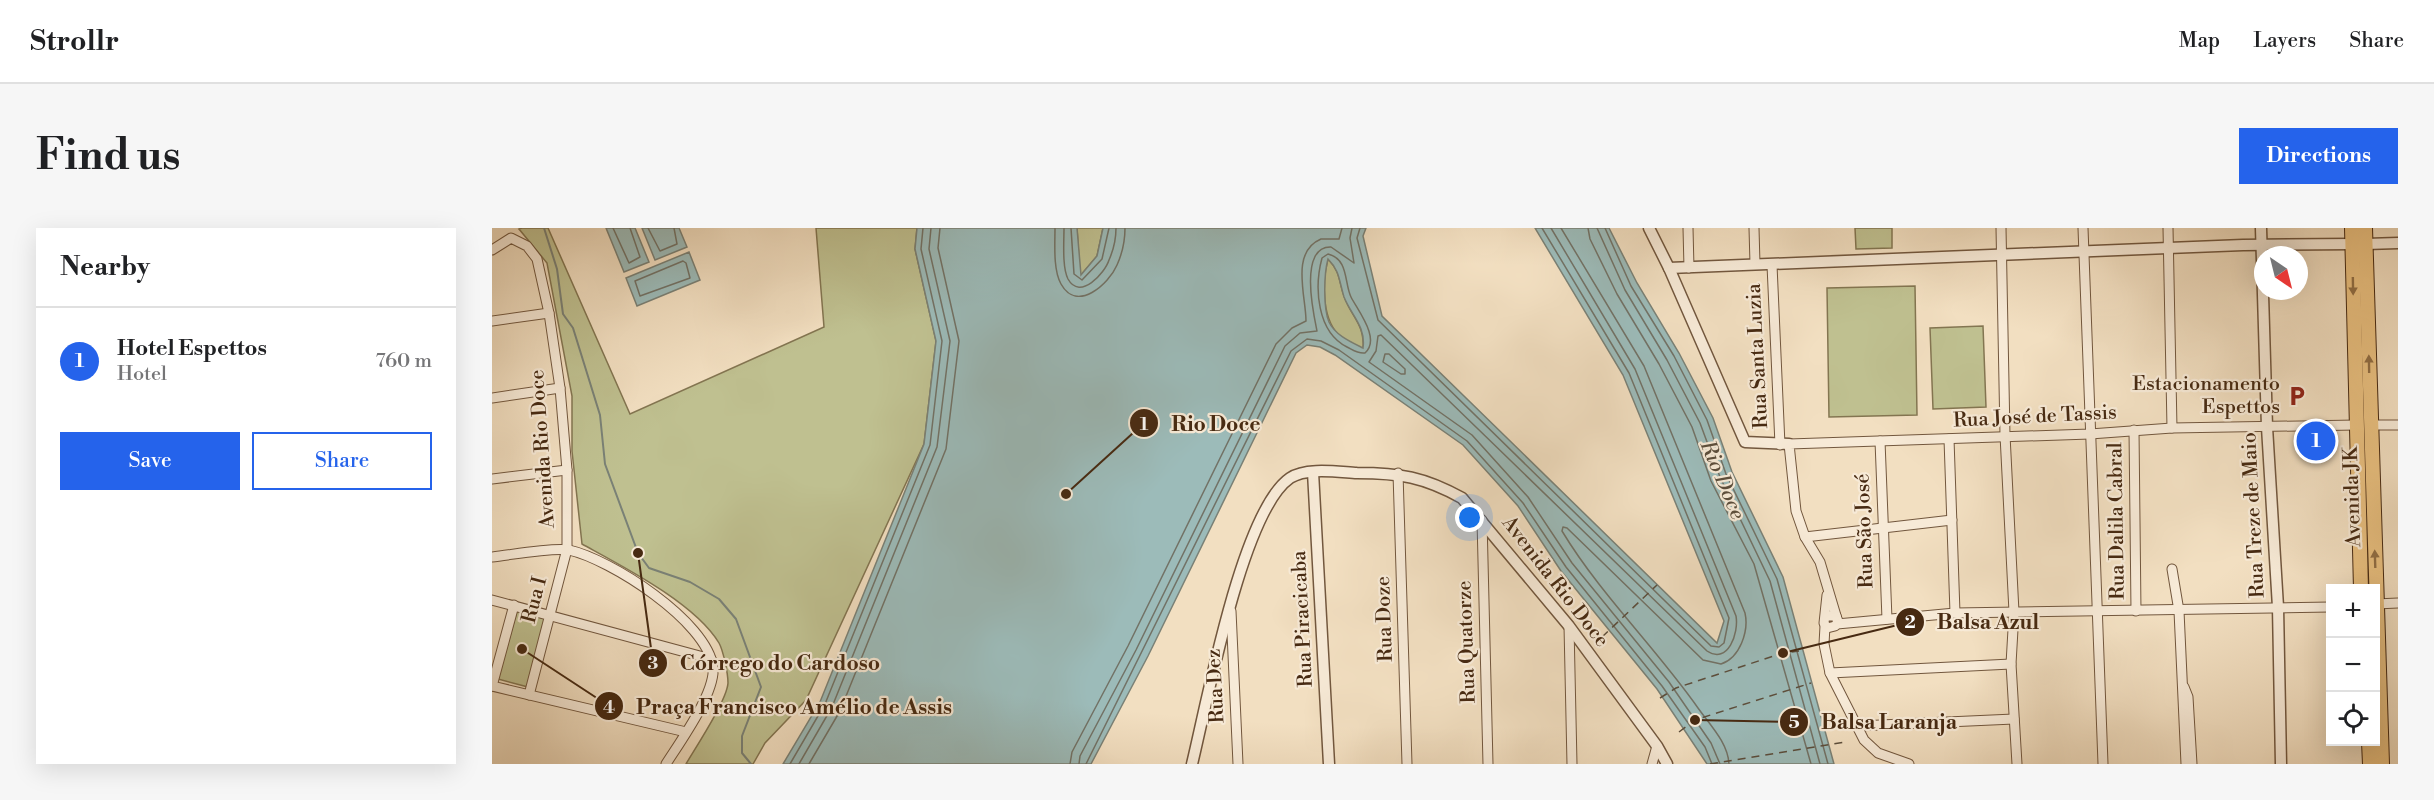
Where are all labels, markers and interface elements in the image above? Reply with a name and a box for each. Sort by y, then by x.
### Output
text: Strollr [30,24,119,59]
text: Map [2179,28,2220,54]
text: Layers [2253,28,2316,54]
text: Share [2349,28,2404,54]
button: Directions [2239,128,2398,184]
text: Find us [36,130,180,183]
north arrow [2254,246,2308,300]
text: Nearby [60,251,150,283]
one-way arrow [2348,277,2358,296]
street label: Rua Santa Luzia [1742,282,1774,429]
text: Hotel Espettos [117,335,267,362]
text: 1 [75,349,84,374]
text: 760 m [376,349,432,374]
one-way arrow [2364,354,2373,373]
text: Hotel [117,362,167,387]
street label: Avenida Rio Doce [525,369,561,530]
place label: Estacionamento Espettos [2132,372,2280,420]
parking icon: Estacionamento Espettos [2285,384,2309,408]
street label: Rua José de Tassis [1953,400,2117,434]
callout: Rio Doce [1129,404,1273,443]
text: Rio Doce [1171,412,1261,438]
text: 1 [1140,413,1149,436]
pin: 1 [2296,418,2336,464]
street label: Rua Treze de Maio [2237,431,2271,599]
button: Save [60,432,240,490]
button: Share [252,432,432,490]
water label: Rio Doce [1693,436,1750,524]
street label: Rua Dalila Cabral [2103,442,2131,600]
street label: Avenida JK [2339,445,2367,549]
street label: Rua São José [1850,473,1880,589]
your location [1455,503,1484,532]
street label: Avenida Rio Doce [1495,511,1614,652]
street label: Rua Piracicaba [1287,549,1319,688]
one-way arrow [2370,549,2379,568]
street label: Rua I [517,574,553,626]
street label: Rua Doze [1371,576,1399,662]
street label: Rua Quatorze [1452,580,1482,704]
map controls [2326,584,2380,746]
button: + [2326,584,2380,638]
callout: Balsa Azul [1895,602,2052,641]
text: Balsa Azul [1937,610,2039,636]
text: 2 [1904,611,1916,634]
button: − [2326,638,2380,692]
callout: Córrego do Cardoso [638,643,893,682]
street label: Rua Dez [1202,648,1230,724]
text: Córrego do Cardoso [680,651,880,677]
text: 3 [648,652,659,675]
callout: Praça Francisco Amélio de Assis [594,687,963,726]
button: locate [2326,692,2380,746]
text: Praça Francisco Amélio de Assis [636,695,952,721]
text: 4 [603,696,615,719]
callout: Balsa Laranja [1779,702,1969,741]
text: Balsa Laranja [1821,710,1958,736]
text: 5 [1788,711,1800,734]

